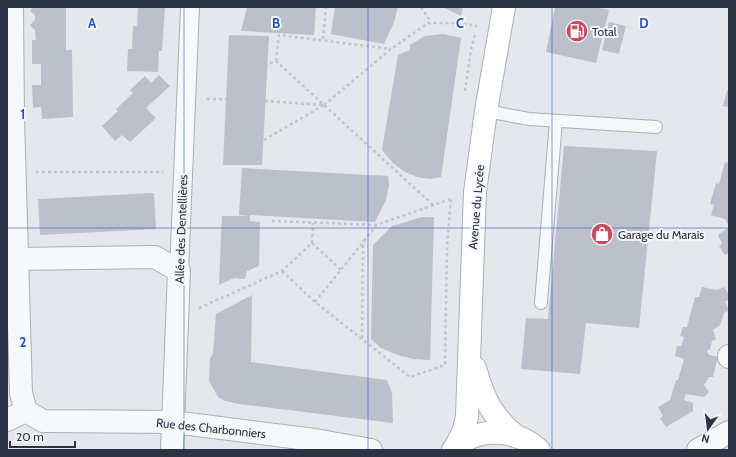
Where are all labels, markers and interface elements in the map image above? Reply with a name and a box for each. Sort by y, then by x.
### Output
text: A [88,15,97,31]
text: B [272,15,280,31]
text: C [456,15,464,31]
text: D [639,15,649,31]
fuel station icon: Total [564,18,590,44]
place label: Total [592,24,617,39]
text: 1 [21,106,25,122]
street label: Avenue du Lycée [465,164,487,250]
street label: Allée des Dentellières [172,174,190,284]
shop icon: Garage du Marais [589,221,615,247]
place label: Garage du Marais [618,227,704,242]
text: 2 [20,334,27,350]
north arrow [688,409,728,449]
street label: Rue des Charbonniers [155,415,267,441]
scale bar [10,423,75,449]
text: 20 m [16,429,44,444]
text: N [700,431,711,446]

